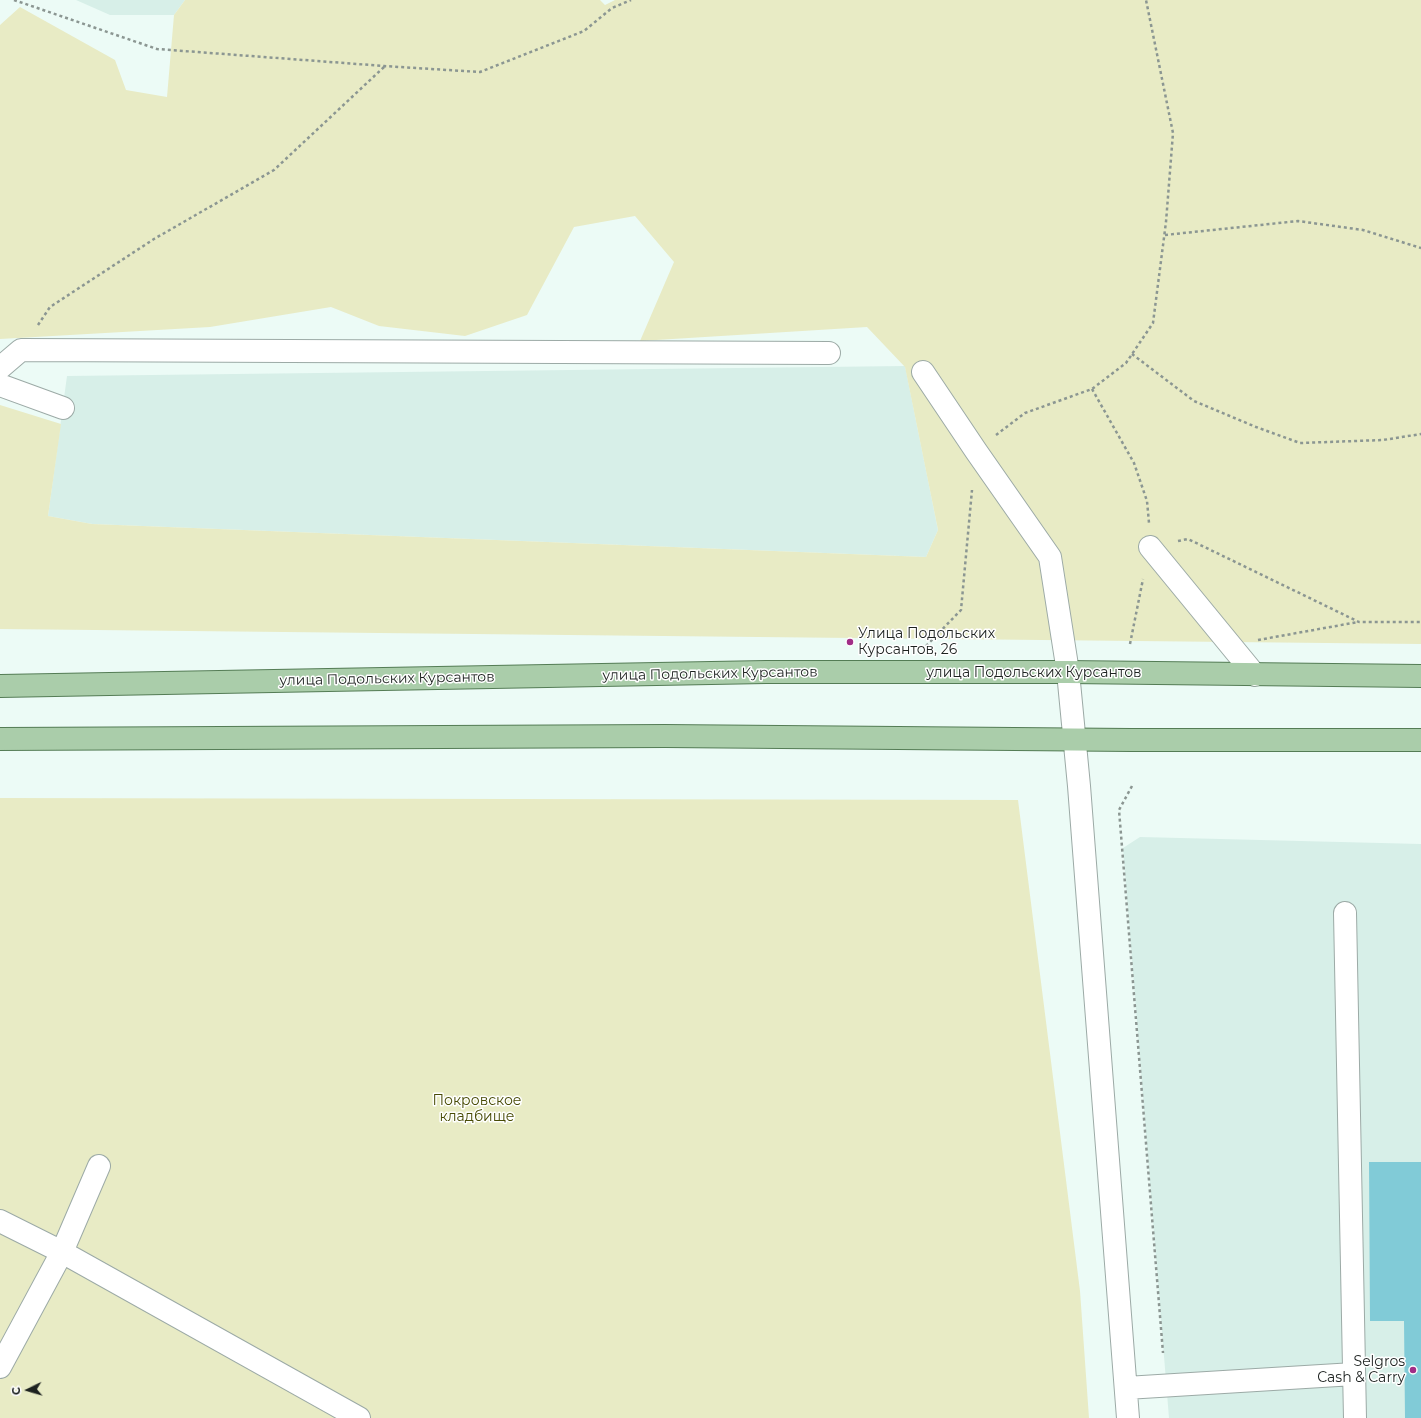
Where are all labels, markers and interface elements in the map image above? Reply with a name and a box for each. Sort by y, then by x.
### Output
place label: Улица Подольских Курсантов, 26 [858,626,995,658]
marker: Улица Подольских Курсантов, 26 [845,637,855,647]
street label: улица Подольских Курсантов [602,664,818,684]
street label: улица Подольских Курсантов [926,665,1142,681]
street label: улица Подольских Курсантов [279,669,495,689]
park label: Покровское кладбище [433,1093,521,1126]
place label: Selgros Cash & Carry [1317,1354,1405,1386]
marker: Selgros Cash & Carry [1408,1365,1418,1375]
north arrow [8,1370,48,1410]
text: С [9,1386,23,1396]

